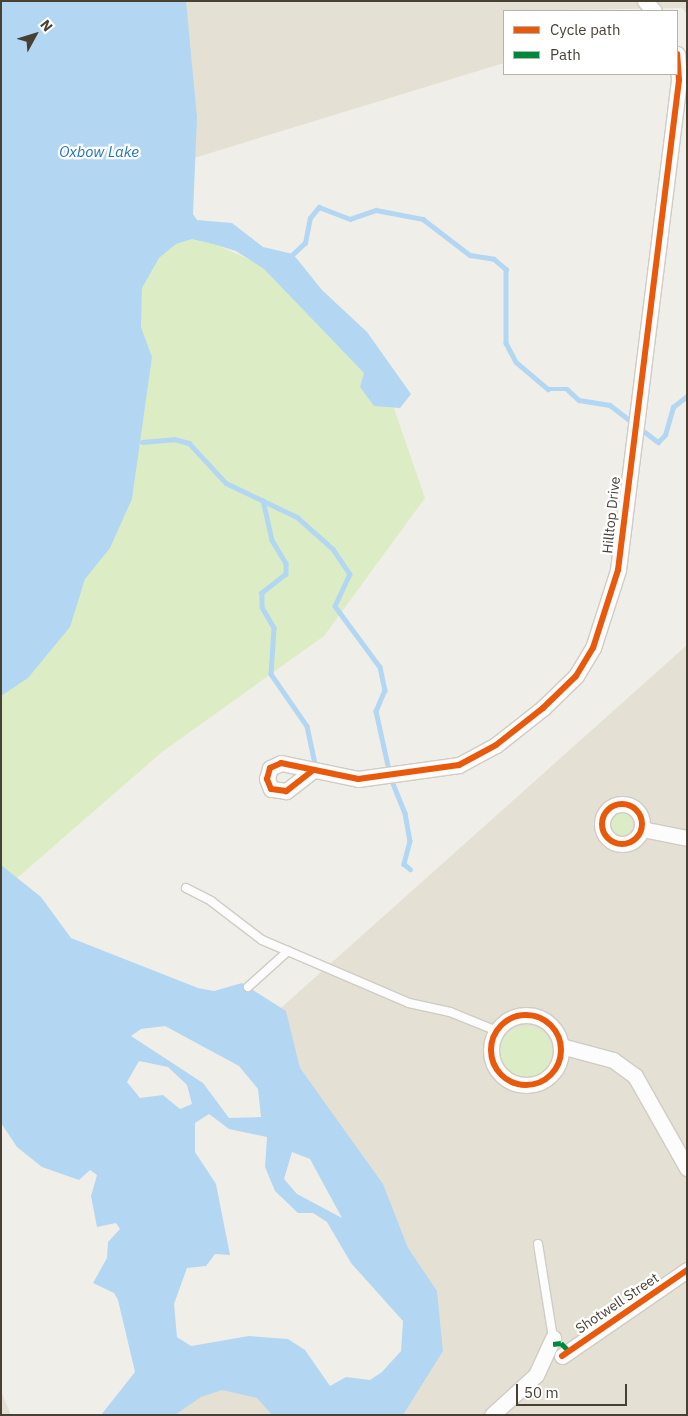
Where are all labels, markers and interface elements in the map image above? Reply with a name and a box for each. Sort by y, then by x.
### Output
north arrow [10,10,60,60]
legend [503,10,678,75]
text: N [36,16,57,35]
text: Cycle path [550,20,621,39]
text: Path [550,45,581,64]
water label: Oxbow Lake [59,143,139,161]
street label: Hilltop Drive [599,476,623,554]
street label: Shotwell Street [572,1269,662,1337]
scale bar [518,1374,629,1406]
text: 50 m [524,1383,559,1402]

